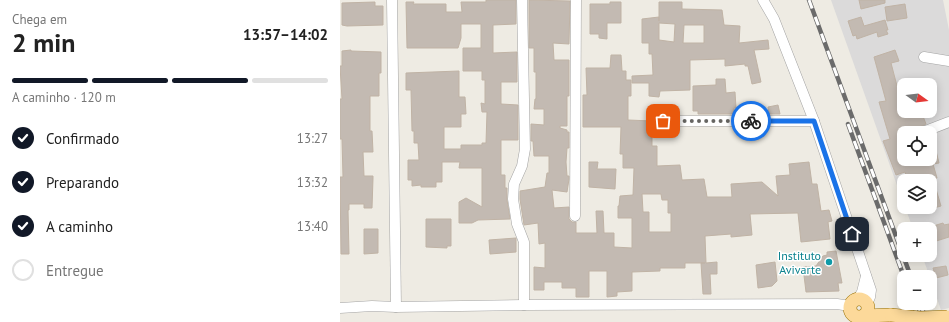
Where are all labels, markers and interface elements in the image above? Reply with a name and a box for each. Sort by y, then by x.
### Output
text: Chega em [12,11,67,28]
text: 13:57–14:02 [243,25,328,44]
text: 2 min [12,26,75,59]
north arrow [897,78,937,118]
map controls [897,78,937,310]
text: A caminho · 120 m [12,89,116,106]
courier [731,101,771,141]
pin [646,104,680,138]
icon: bag [652,110,674,132]
icon: bike [740,110,762,132]
button: locate [897,126,937,166]
icon: check [12,127,34,149]
text: Confirmado [46,129,119,148]
text: 13:27 [297,130,328,147]
icon: check [12,171,34,193]
text: Preparando [46,173,119,192]
text: 13:32 [297,174,328,191]
button: layers [897,174,937,214]
icon: check [12,215,34,237]
text: A caminho [46,217,113,236]
pin [835,217,869,251]
text: 13:40 [297,218,328,235]
button: + [897,222,937,262]
icon: home [841,223,863,245]
place label: Instituto Avivarte [778,248,821,277]
marker: Instituto Avivarte [824,257,834,267]
text: Entregue [46,261,104,280]
button: − [897,270,937,310]

